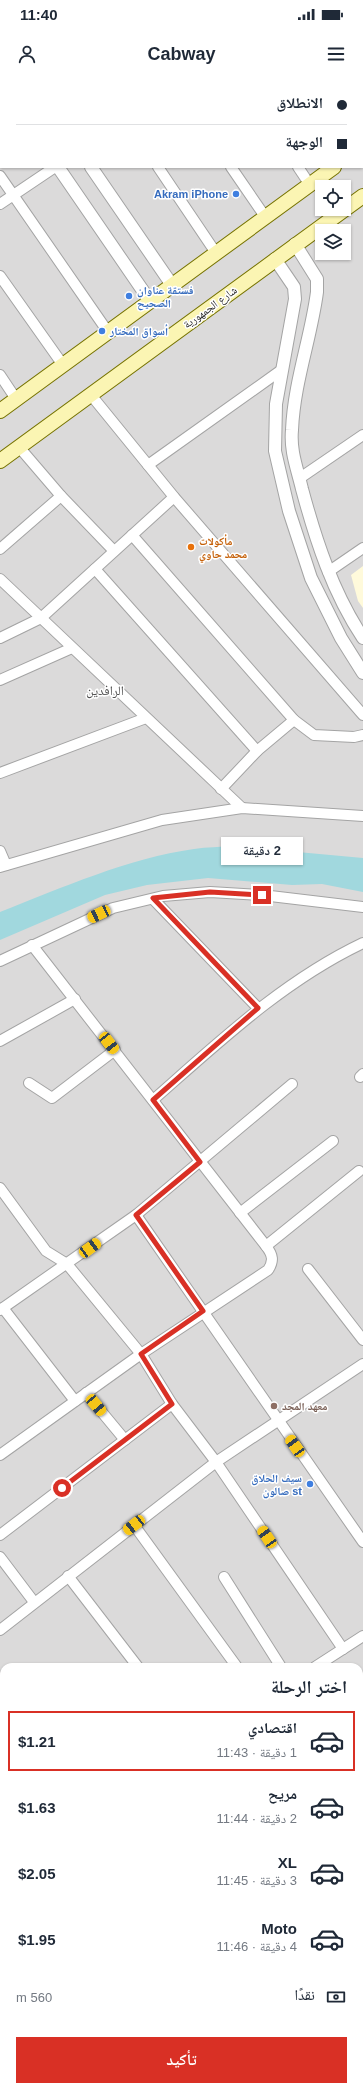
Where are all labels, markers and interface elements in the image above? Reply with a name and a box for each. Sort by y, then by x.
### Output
text: 11:40 [20,6,58,23]
icon: person [16,43,38,65]
icon: menu [325,43,347,65]
text: Cabway [147,44,216,64]
text: الانطلاق [277,94,323,111]
text: الوجهة [285,133,323,150]
map controls [315,180,351,260]
button: locate [315,180,351,216]
place label: Akram iPhone [154,188,228,200]
marker: Akram iPhone [231,189,241,199]
button: layers [315,224,351,260]
place label: فستقة عناوان الصحيح [137,284,194,311]
street label: شارع الجمهورية [181,284,240,331]
marker: فستقة عناوان الصحيح [124,291,134,301]
place label: أسواق المختار [109,324,168,339]
marker: أسواق المختار [97,326,107,336]
place label: مأكولات محمد حاوي [199,534,247,563]
marker: مأكولات محمد حاوي [186,542,196,552]
district label: الرافدين [86,683,124,699]
callout: 2 دقيقة [221,837,303,865]
text: 2 دقيقة [243,843,281,858]
route end [253,886,271,904]
car [86,903,112,925]
car [97,1030,121,1056]
car [77,1236,103,1260]
car [84,1392,108,1418]
place label: معهد المجد [282,1400,328,1413]
marker: معهد المجد [269,1401,279,1411]
car [283,1433,307,1459]
place label: سيف الحلاق صالون st [251,1472,302,1499]
route start [53,1479,71,1497]
marker: سيف الحلاق صالون st [305,1479,315,1489]
car [121,1513,147,1537]
car [255,1524,279,1550]
text: اختر الرحلة [271,1677,347,1697]
text: اقتصادي [248,1719,297,1736]
icon: car [309,1723,345,1759]
text: $1.21 [18,1733,56,1750]
text: 1 دقيقة · 11:43 [217,1745,297,1760]
text: مريح [268,1785,297,1802]
icon: car [309,1789,345,1825]
text: $1.63 [18,1799,56,1816]
text: 2 دقيقة · 11:44 [217,1811,297,1826]
text: XL [278,1854,297,1871]
icon: car [309,1855,345,1891]
text: $2.05 [18,1865,56,1882]
text: 3 دقيقة · 11:45 [217,1873,297,1888]
text: Moto [261,1920,297,1937]
icon: car [309,1921,345,1957]
text: $1.95 [18,1931,56,1948]
text: 4 دقيقة · 11:46 [217,1939,297,1954]
text: نقدًا [294,1986,315,2003]
icon: cash [325,1986,347,2008]
text: 560 m [16,1990,52,2005]
button: تأكيد [16,2037,347,2083]

